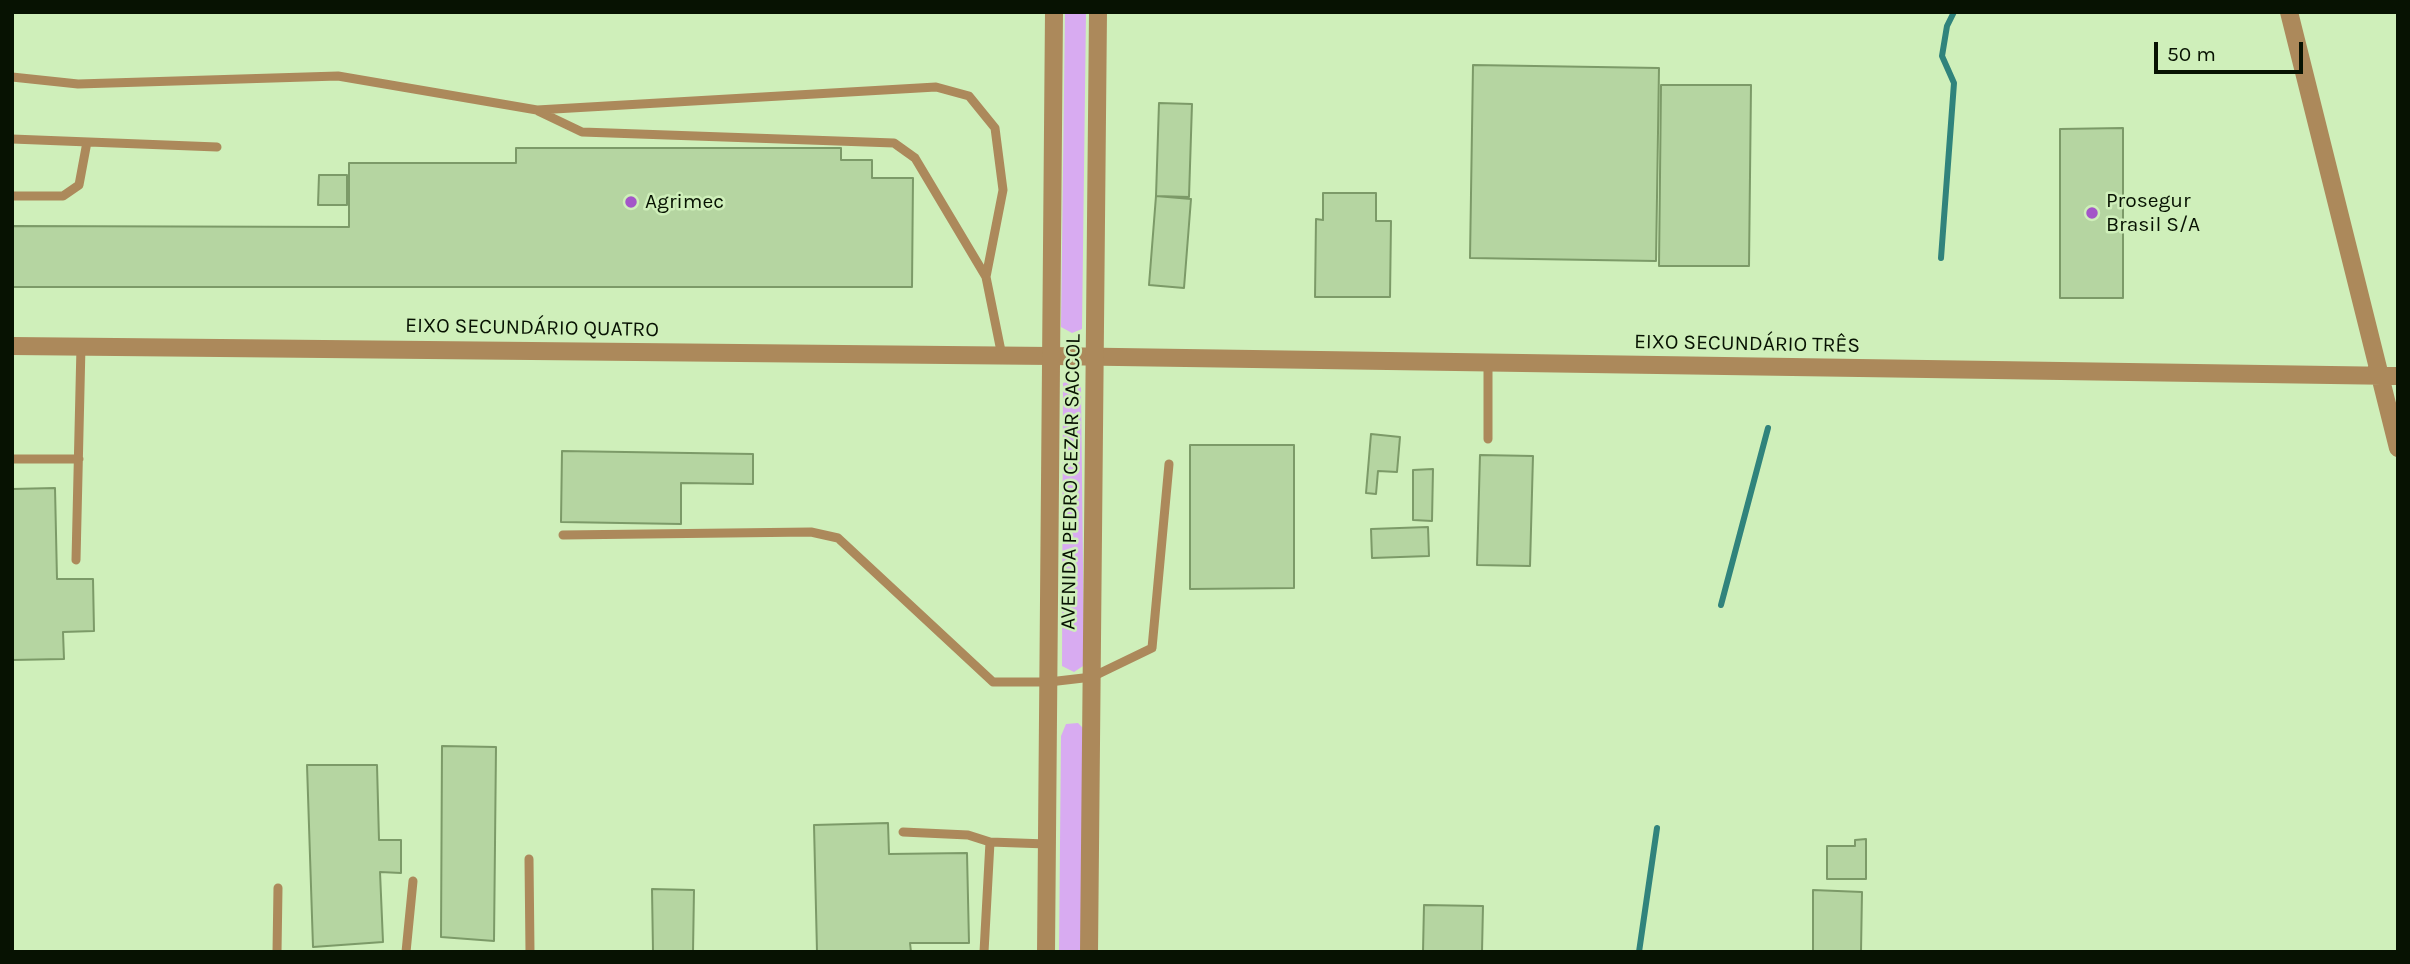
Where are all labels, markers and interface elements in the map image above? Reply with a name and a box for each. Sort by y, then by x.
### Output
scale bar [2158,28,2307,72]
text: 50 m [2167,42,2216,66]
place label: Prosegur Brasil S/A [2106,188,2200,238]
place label: Agrimec [645,189,724,215]
marker: Agrimec [623,194,639,210]
marker: Prosegur Brasil S/A [2084,205,2100,221]
street label: EIXO SECUNDÁRIO QUATRO [405,313,659,343]
street label: EIXO SECUNDÁRIO TRÊS [1634,329,1860,359]
street label: AVENIDA PEDRO CEZAR SACCOL [1056,334,1086,630]

